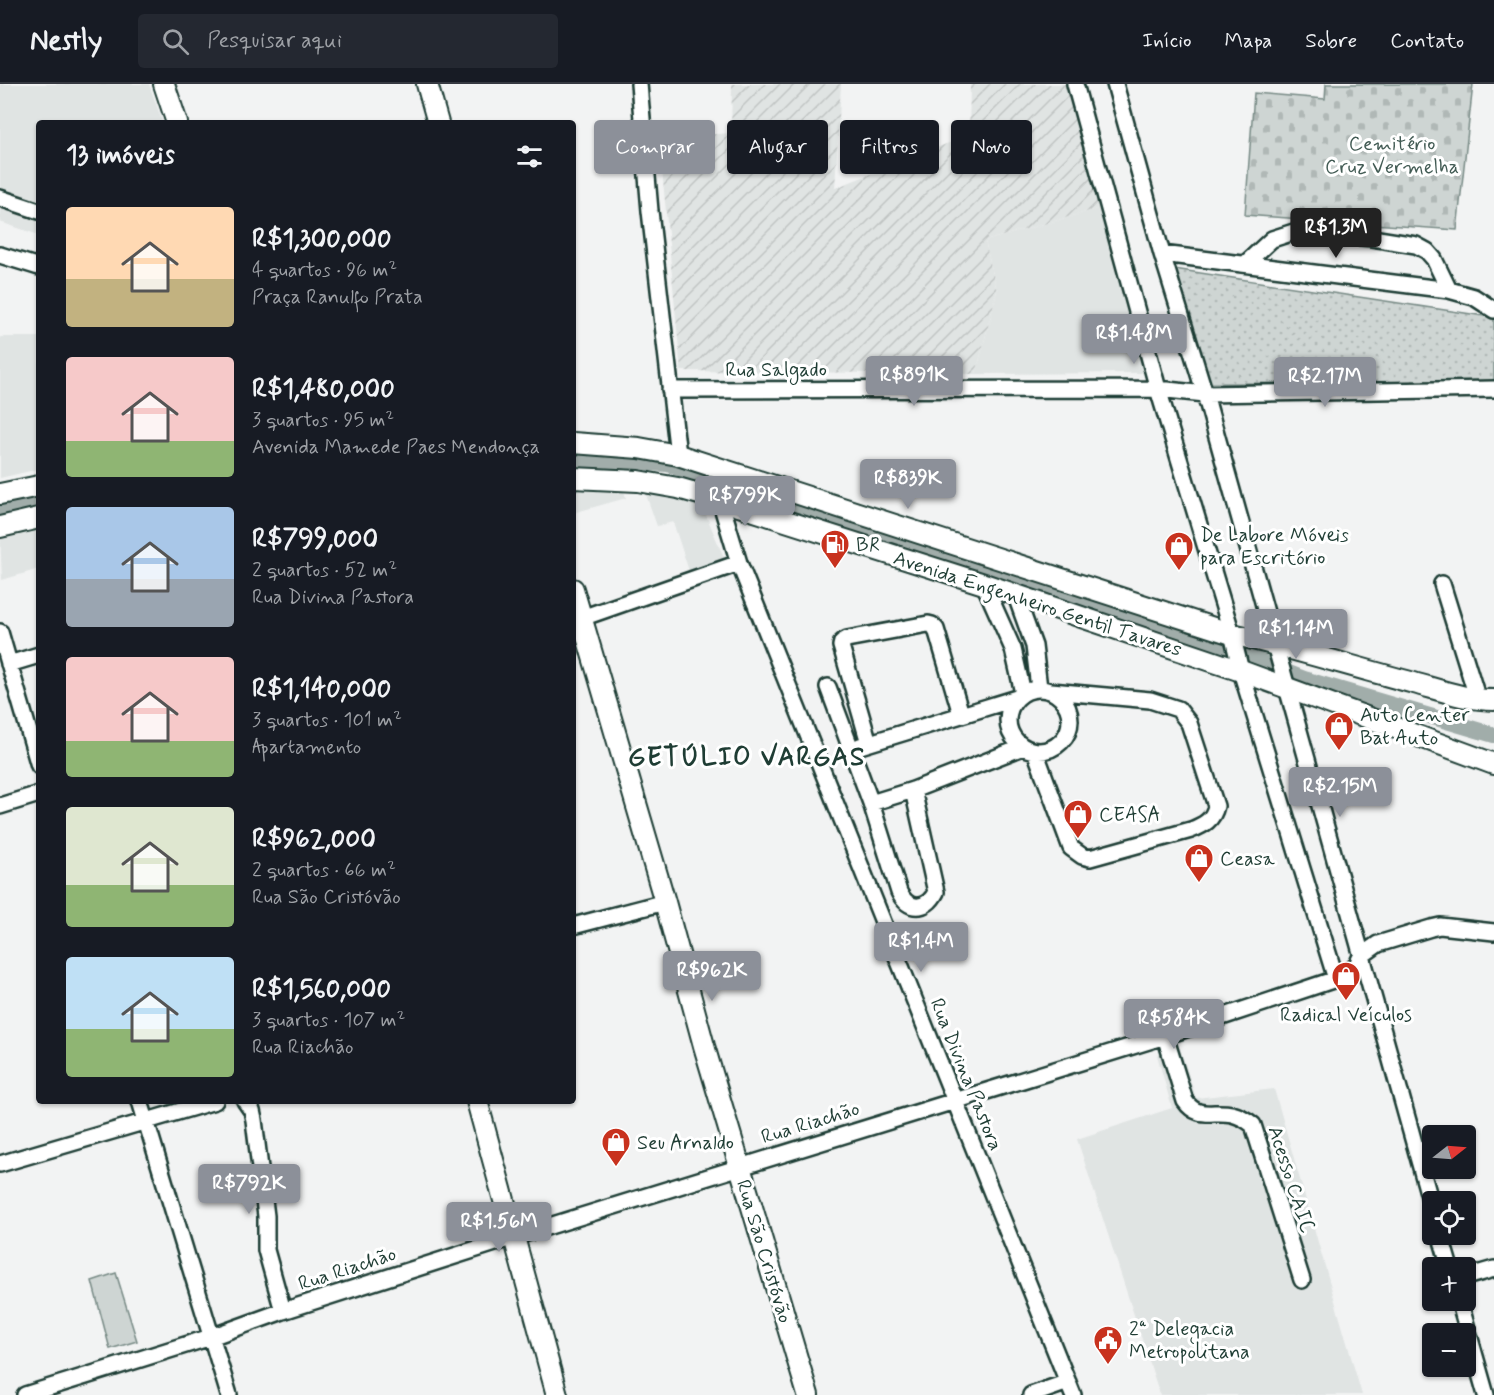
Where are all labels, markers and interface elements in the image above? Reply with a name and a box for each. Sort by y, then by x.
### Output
search box [138,14,558,68]
text: Nestly [30,23,102,60]
icon: search [159,25,192,58]
text: Pesquisar aqui [207,27,342,55]
text: Início [1142,27,1192,55]
text: Mapa [1225,27,1272,55]
text: Sobre [1305,27,1357,55]
text: Contato [1390,27,1464,55]
chip: Comprar [594,120,715,174]
chip: Alugar [727,120,828,174]
chip: Filtros [840,120,939,174]
chip: Novo [951,120,1032,174]
park label: Cemitério Cruz Vermelha [1325,131,1459,181]
text: 13 imóveis [66,139,175,173]
icon: filters [513,140,546,173]
pin: R$1.3M [1287,208,1385,259]
text: R$1.3M [1304,214,1368,241]
text: R$1,300,000 [252,223,392,257]
icon: home [114,231,186,303]
text: 4 quartos · 96 m² [252,257,397,284]
text: Praça Ranulfo Prata [252,284,423,311]
pin: R$1.48M [1079,314,1189,365]
text: R$1.48M [1096,320,1172,347]
pin: R$891K [865,356,963,407]
street label: Rua Salgado [725,357,827,385]
pin: R$2.17M [1270,357,1380,408]
text: R$891K [880,362,948,389]
text: R$2.17M [1288,363,1362,390]
text: R$1,480,000 [252,373,395,407]
icon: home [114,381,186,453]
text: 3 quartos · 95 m² [252,407,394,434]
text: Avenida Mamede Paes Mendonça [252,434,540,461]
pin: R$839K [859,459,957,510]
text: R$839K [874,465,942,492]
pin: R$799K [696,476,794,527]
text: R$799K [709,482,781,509]
place label: De Labore Móveis para Escritório [1200,522,1349,572]
text: R$799,000 [252,523,378,557]
fuel station icon: BR [819,528,851,570]
shop icon: De Labore Móveis para Escritório [1163,530,1195,572]
icon: home [114,531,186,603]
place label: BR [856,532,880,559]
street label: Avenida Engenheiro Gentil Tavares [889,545,1185,666]
text: 2 quartos · 52 m² [252,557,397,584]
text: Rua Divina Pastora [252,584,414,611]
pin: R$1.14M [1241,609,1351,660]
text: R$1.14M [1258,615,1334,642]
text: R$1,140,000 [252,673,391,707]
icon: home [114,681,186,753]
place label: Auto Center Bat Auto [1360,702,1470,752]
text: 3 quartos · 101 m² [252,707,402,734]
shop icon: Auto Center Bat Auto [1323,710,1355,752]
text: Apartamento [252,734,361,761]
district label: GETÚLIO VARGAS [628,741,866,775]
pin: R$2.15M [1285,767,1395,818]
text: R$2.15M [1303,773,1377,800]
shop icon: CEASA [1062,798,1094,840]
place label: CEASA [1099,802,1161,829]
text: R$962,000 [252,823,376,857]
icon: home [114,831,186,903]
shop icon: Ceasa [1183,842,1215,884]
place label: Ceasa [1220,846,1276,873]
text: 2 quartos · 66 m² [252,857,396,884]
text: Rua São Cristóvão [252,884,401,911]
pin: R$1.4M [872,922,970,973]
text: R$1.4M [888,928,954,955]
pin: R$962K [663,951,761,1002]
text: R$962K [677,957,747,984]
shop icon: Radical Veículos [1330,960,1362,1002]
text: R$1,560,000 [252,973,391,1007]
icon: home [114,981,186,1053]
street label: Rua Divina Pastora [923,994,1008,1155]
pin: R$584K [1125,999,1223,1050]
place label: Radical Veículos [1280,1002,1412,1029]
text: R$584K [1138,1005,1210,1032]
text: 3 quartos · 107 m² [252,1007,405,1034]
text: Rua Riachão [252,1034,354,1061]
street label: Rua Riachão [758,1096,863,1151]
street label: Acesso CAIC [1261,1123,1321,1237]
north arrow [1422,1125,1476,1179]
map controls [1422,1125,1476,1377]
shop icon: Seu Arnaldo [600,1126,632,1168]
place label: Seu Arnaldo [637,1130,734,1157]
pin: R$792K [200,1164,298,1215]
text: R$792K [212,1170,286,1197]
street label: Rua São Cristóvão [729,1176,798,1327]
button: locate [1422,1191,1476,1245]
pin: R$1.56M [444,1202,554,1253]
text: R$1.56M [460,1208,538,1235]
street label: Rua Riachão [295,1241,400,1298]
button: + [1422,1257,1476,1311]
place label: 2ª Delegacia Metropolitana [1129,1316,1250,1366]
button: − [1422,1323,1476,1377]
public building icon: 2ª Delegacia Metropolitana [1092,1324,1124,1366]

